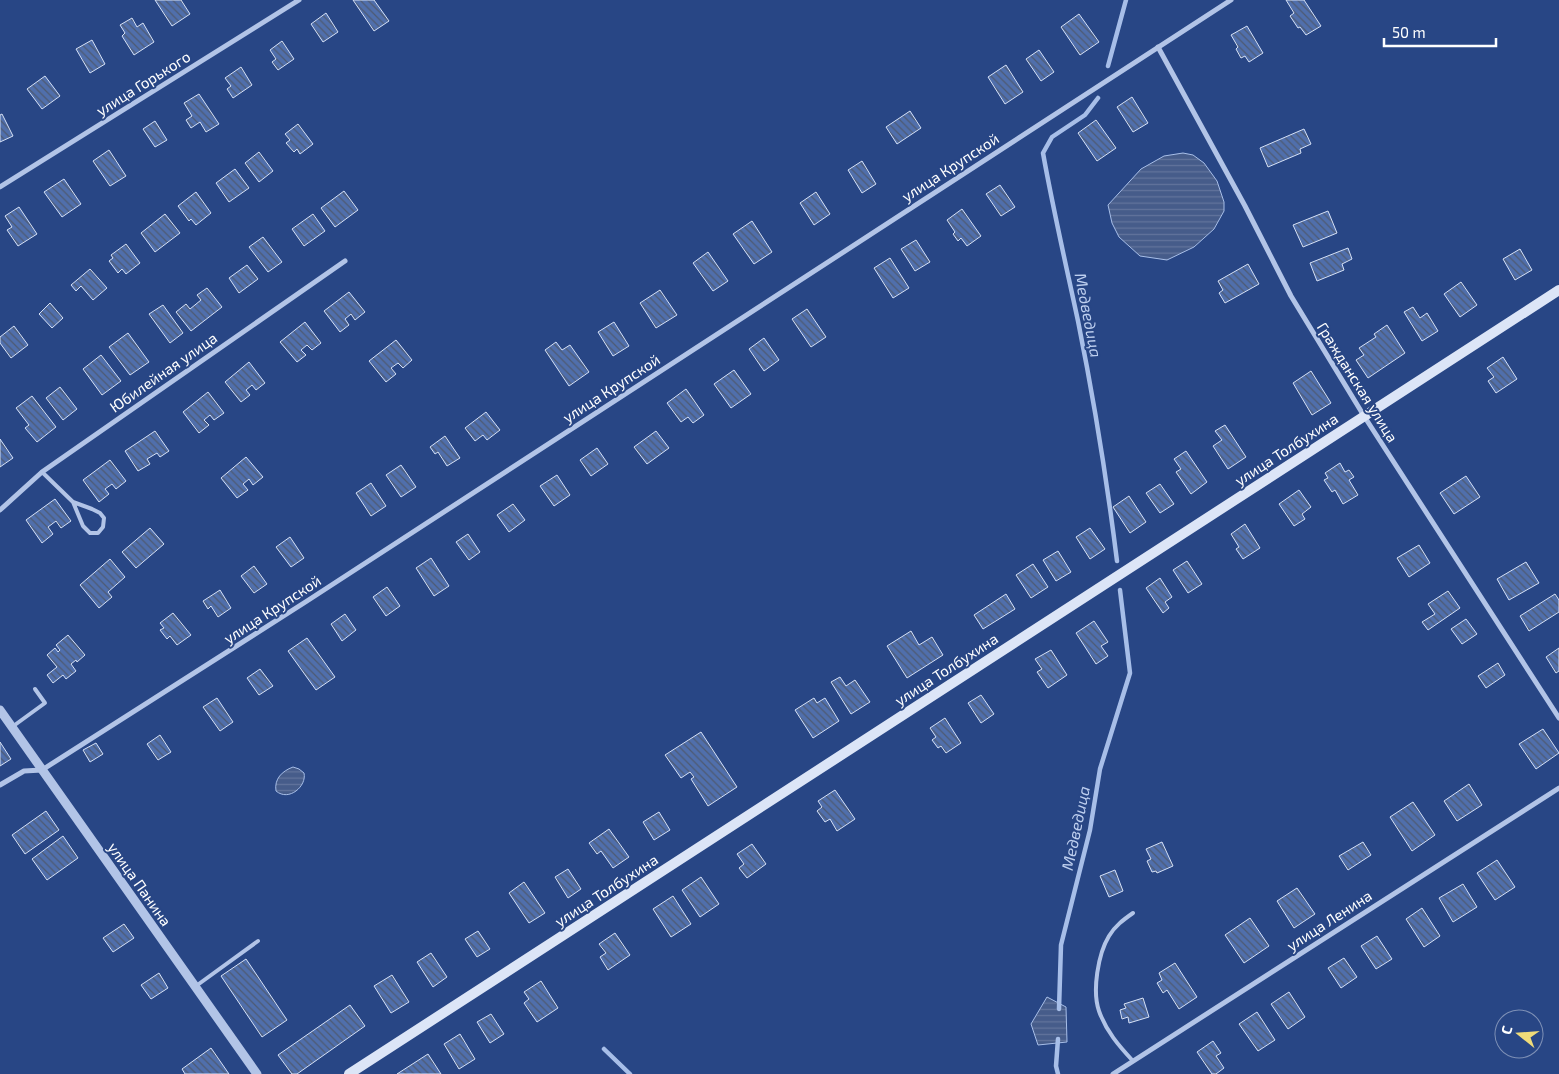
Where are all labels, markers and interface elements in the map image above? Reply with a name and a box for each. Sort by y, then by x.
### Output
scale bar [1384,15,1496,47]
text: 50 m [1392,23,1426,41]
street label: улица Горького [93,47,194,120]
street label: улица Крупской [898,129,1003,206]
water label: Медведица [1071,271,1107,359]
street label: Гражданская улица [1313,319,1402,446]
street label: Юбилейная улица [106,328,221,417]
street label: улица Крупской [559,350,664,427]
street label: улица Толбухина [1231,409,1342,490]
street label: улица Крупской [220,571,325,648]
street label: улица Толбухина [891,629,1002,710]
water label: Медведица [1057,784,1093,872]
street label: улица Панина [104,839,176,930]
street label: улица Толбухина [551,850,662,931]
street label: улица Ленина [1283,886,1375,955]
north arrow [1494,1009,1544,1059]
text: С [1497,1024,1515,1036]

